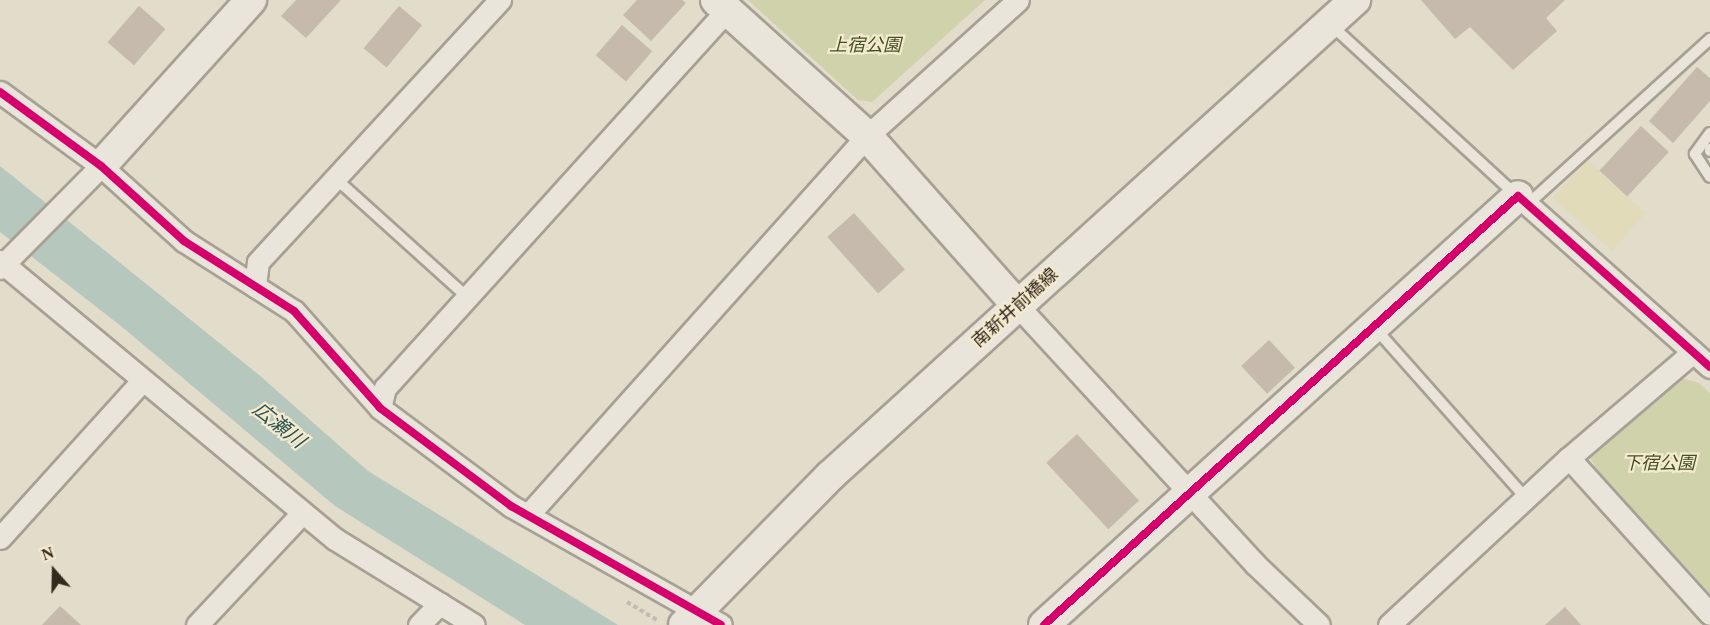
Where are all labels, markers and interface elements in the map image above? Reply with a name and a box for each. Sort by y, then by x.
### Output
park label: 上宿公園 [829,34,901,56]
street label: 南新井前橋線 [968,264,1062,352]
water label: 広瀬川 [248,397,310,453]
park label: 下宿公園 [1623,452,1695,474]
north arrow [24,541,84,601]
text: N [39,544,56,564]

